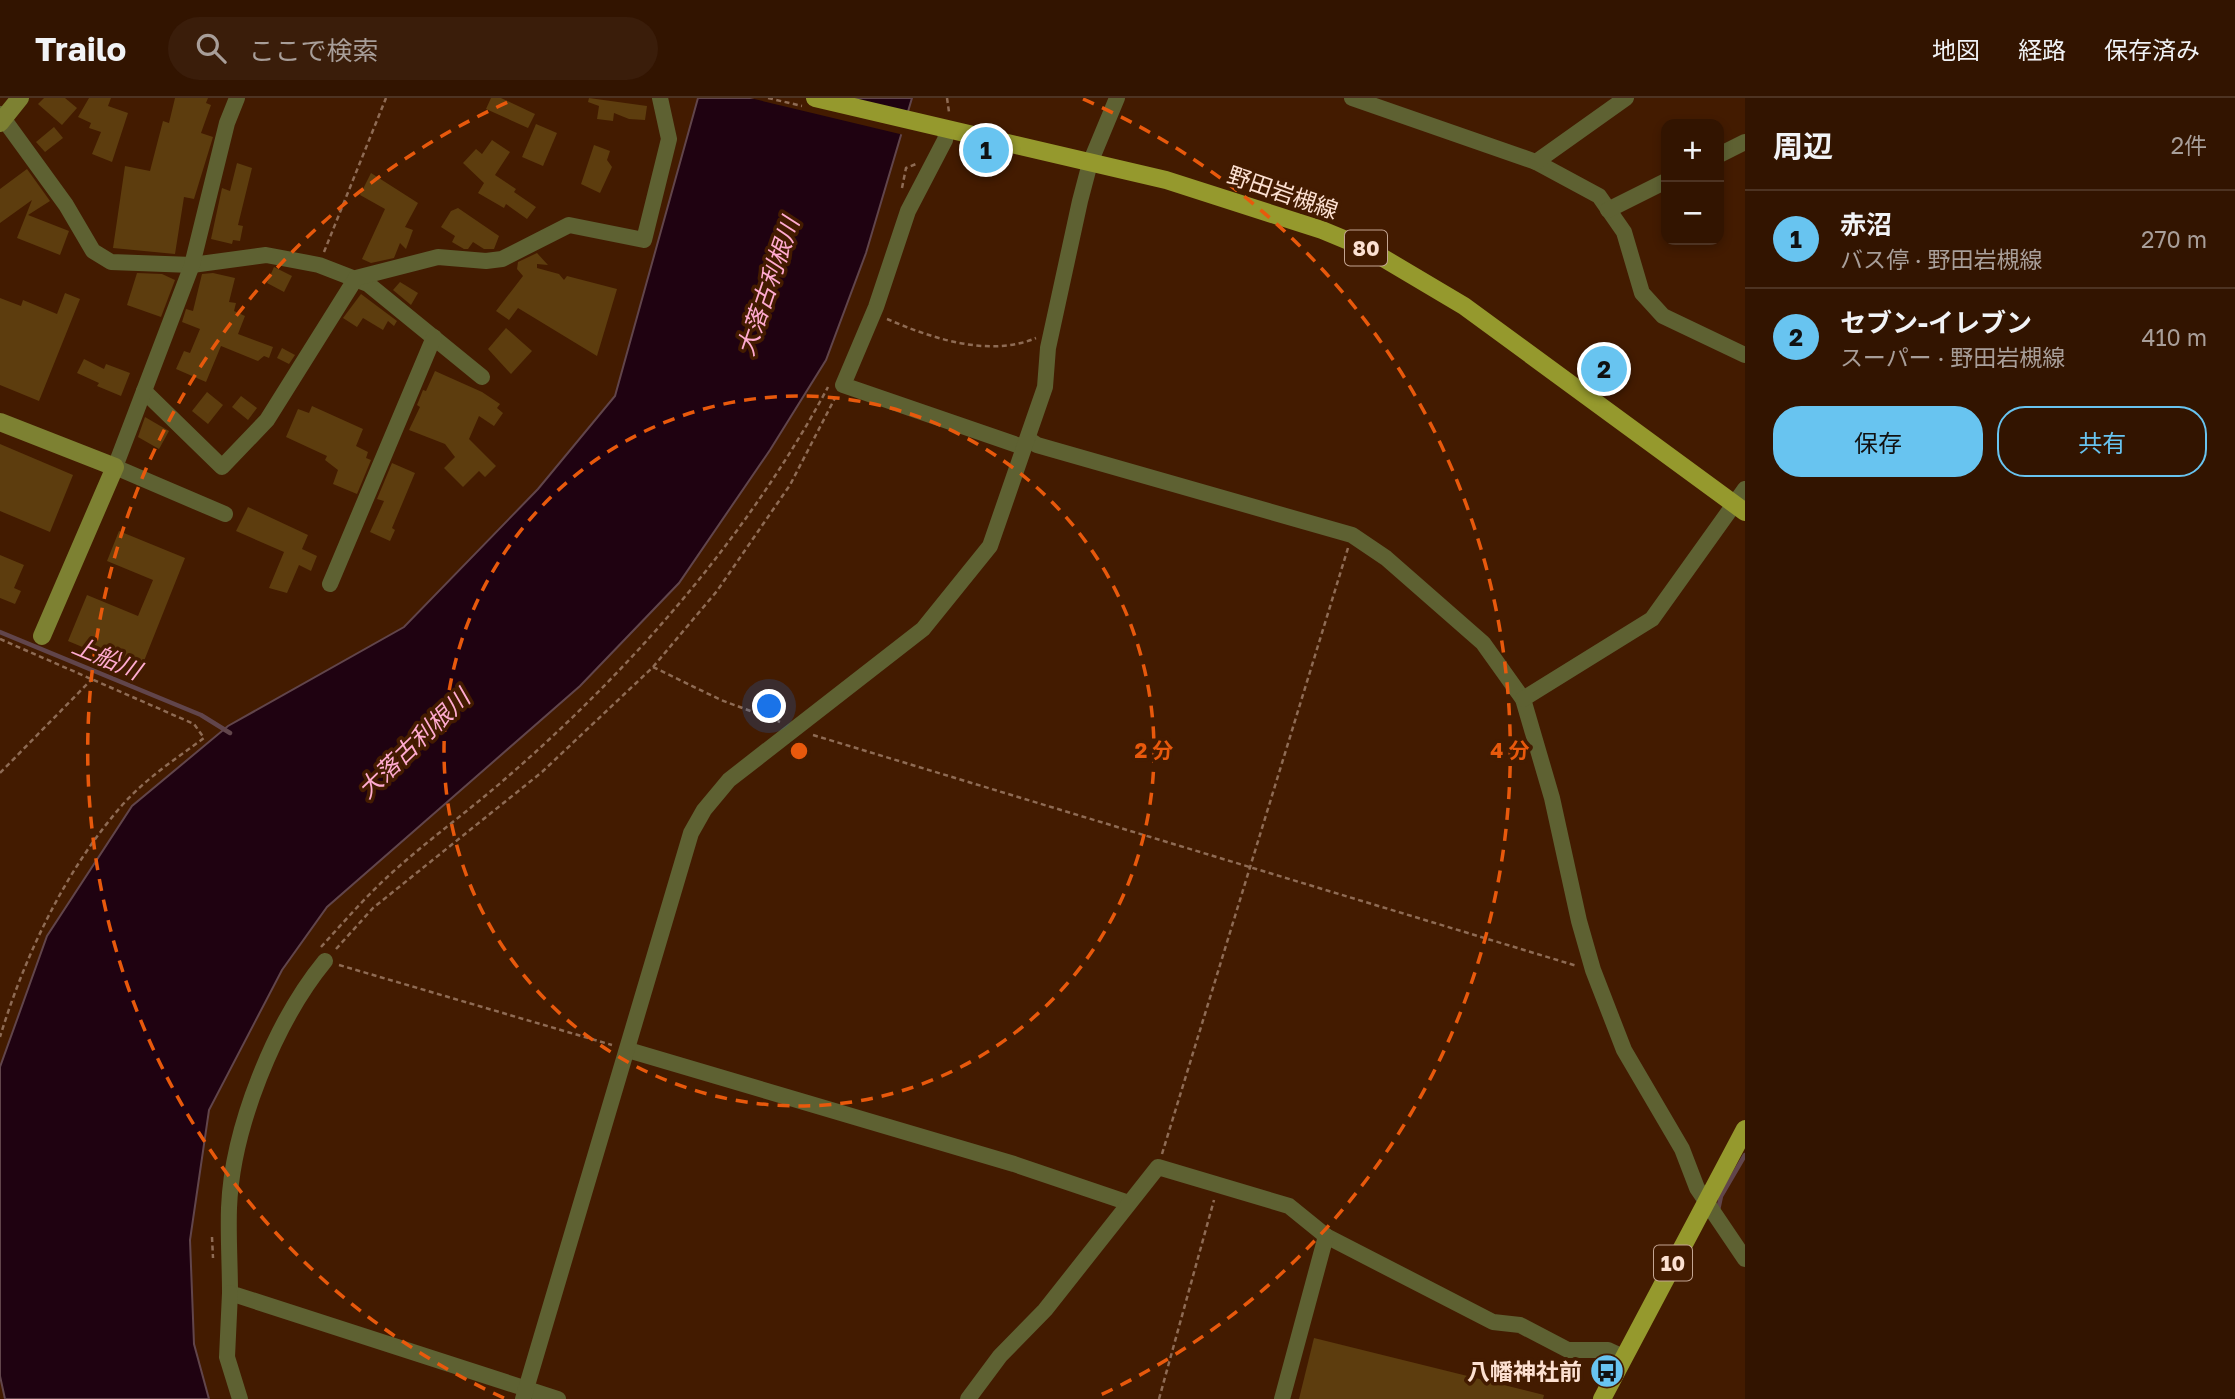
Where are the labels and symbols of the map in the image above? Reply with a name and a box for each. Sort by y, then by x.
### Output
pin: 1 [963,124,1009,176]
street label: 野田岩槻線 [1224,160,1342,224]
water label: 大落古利根川 [730,210,805,359]
road number: 80 [1345,230,1387,266]
pin: 2 [1581,343,1627,395]
water label: 上船川 [68,630,149,686]
water label: 大落古利根川 [351,680,477,803]
your location [752,689,786,723]
text: 2 分 [1134,737,1174,763]
text: 4 分 [1490,737,1530,763]
centre of rings [787,739,811,763]
road number: 10 [1654,1246,1692,1280]
bus stop icon: 八幡神社前 [1588,1352,1626,1390]
place label: 八幡神社前 [1467,1357,1582,1385]

